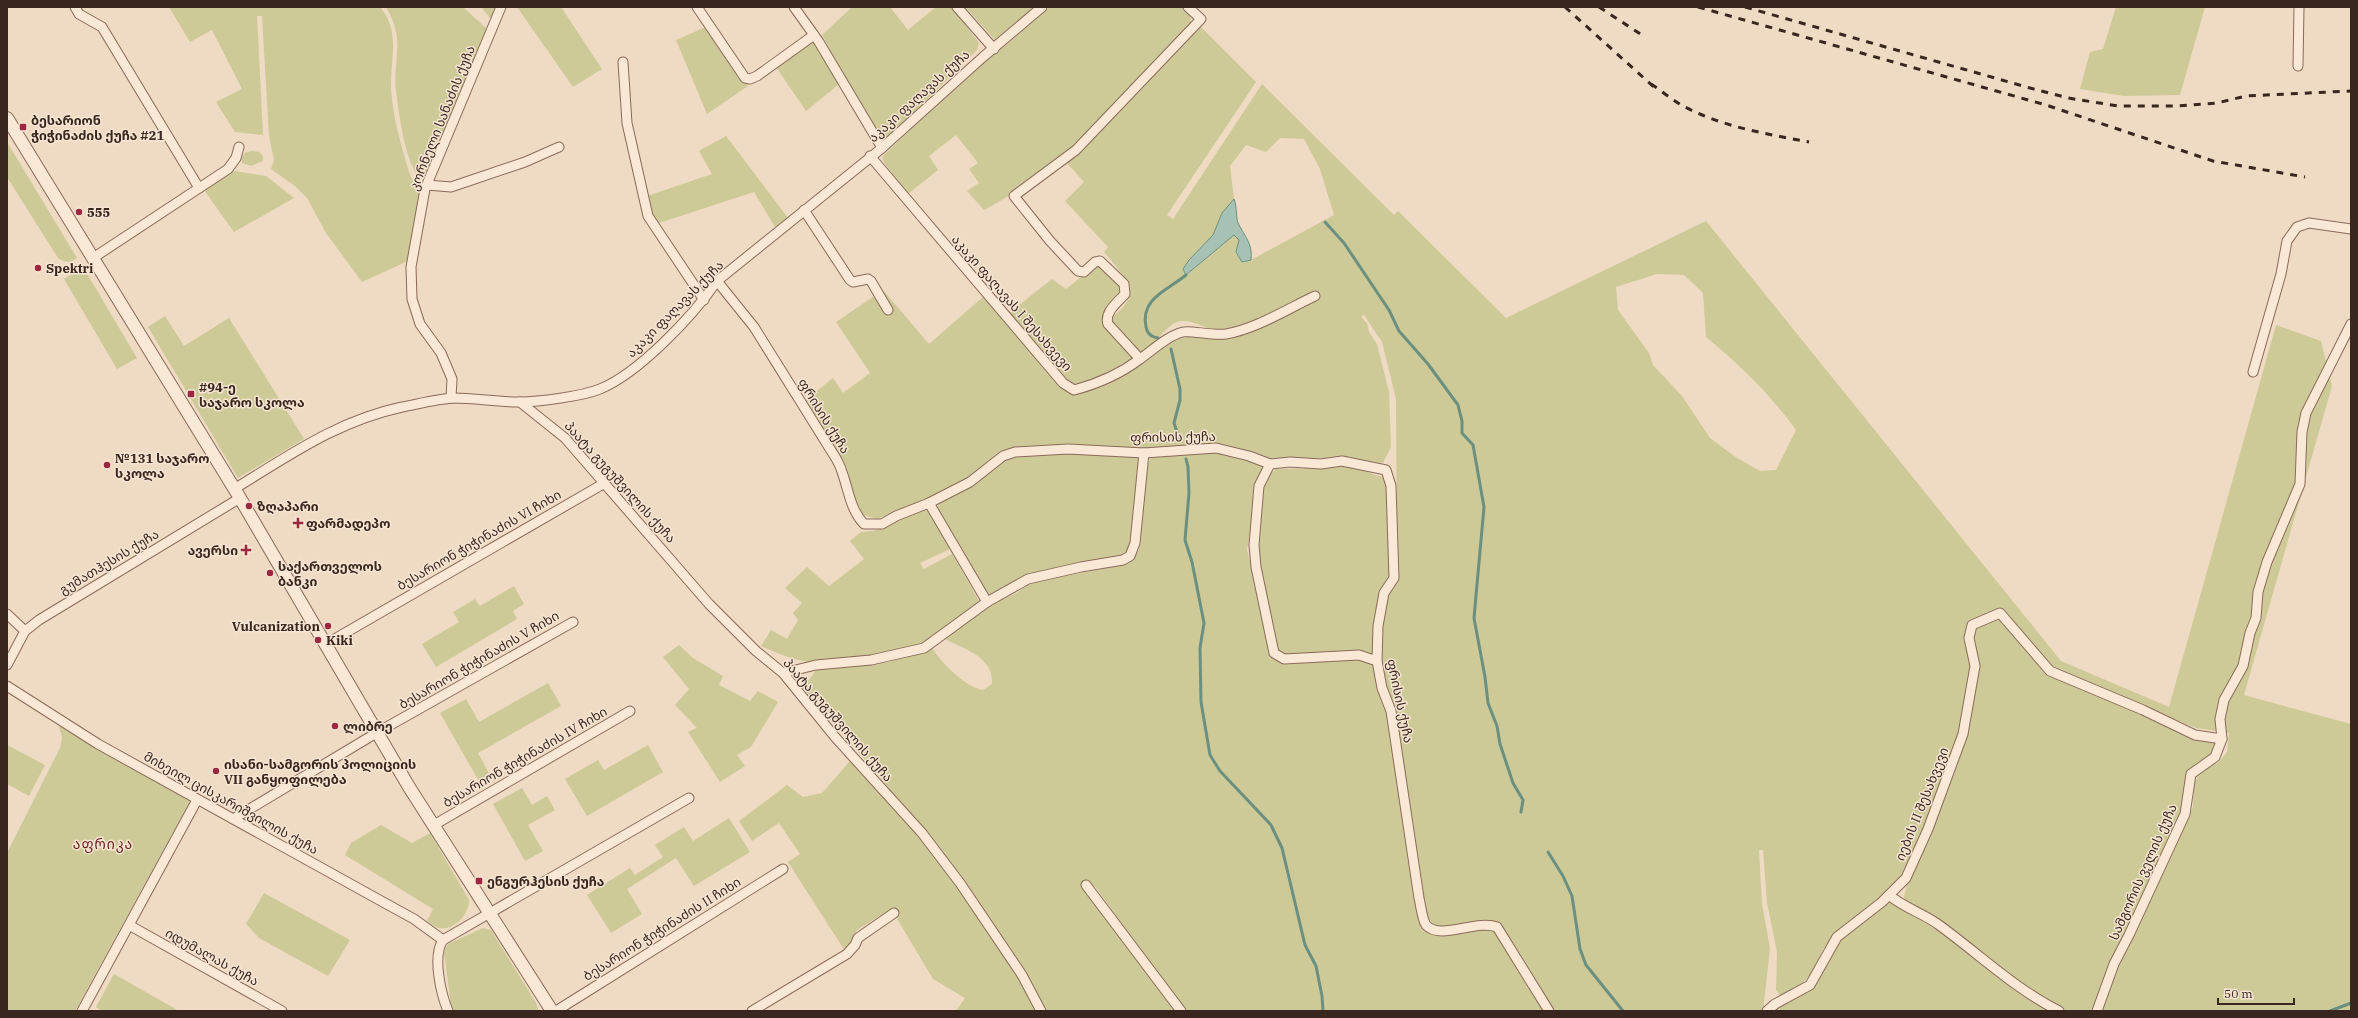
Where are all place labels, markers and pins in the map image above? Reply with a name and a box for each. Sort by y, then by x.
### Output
place label: ბესარიონ ჭიჭინაძის ქუჩა #21 [31,112,164,144]
marker: ბესარიონ ჭიჭინაძის ქუჩა #21 [18,122,28,132]
place label: 555 [87,204,111,221]
marker: 555 [74,207,84,217]
place label: Spektri [46,260,94,277]
marker: Spektri [33,263,43,273]
place label: #94-ე საჯარო სკოლა [199,379,305,411]
marker: #94-ე საჯარო სკოლა [186,389,196,399]
place label: №131 საჯარო სკოლა [115,450,209,482]
marker: №131 საჯარო სკოლა [102,460,112,470]
place label: ზღაპარი [257,498,319,515]
marker: ზღაპარი [244,501,254,511]
place label: ფარმადეპო [306,515,390,532]
marker: ფარმადეპო [293,518,303,528]
place label: ავერსი [188,542,238,559]
marker: ავერსი [241,545,251,555]
place label: საქართველოს ბანკი [278,558,382,590]
marker: საქართველოს ბანკი [265,568,275,578]
place label: Vulcanization [232,618,320,635]
marker: Vulcanization [323,621,333,631]
place label: Kiki [326,632,353,649]
marker: Kiki [313,635,323,645]
place label: ლიბრე [343,718,393,735]
marker: ლიბრე [330,721,340,731]
place label: ისანი-სამგორის პოლიციის VII განყოფილება [224,756,416,788]
marker: ისანი-სამგორის პოლიციის VII განყოფილება [211,766,221,776]
place label: ენგურჰესის ქუჩა [487,873,604,890]
marker: ენგურჰესის ქუჩა [474,876,484,886]

